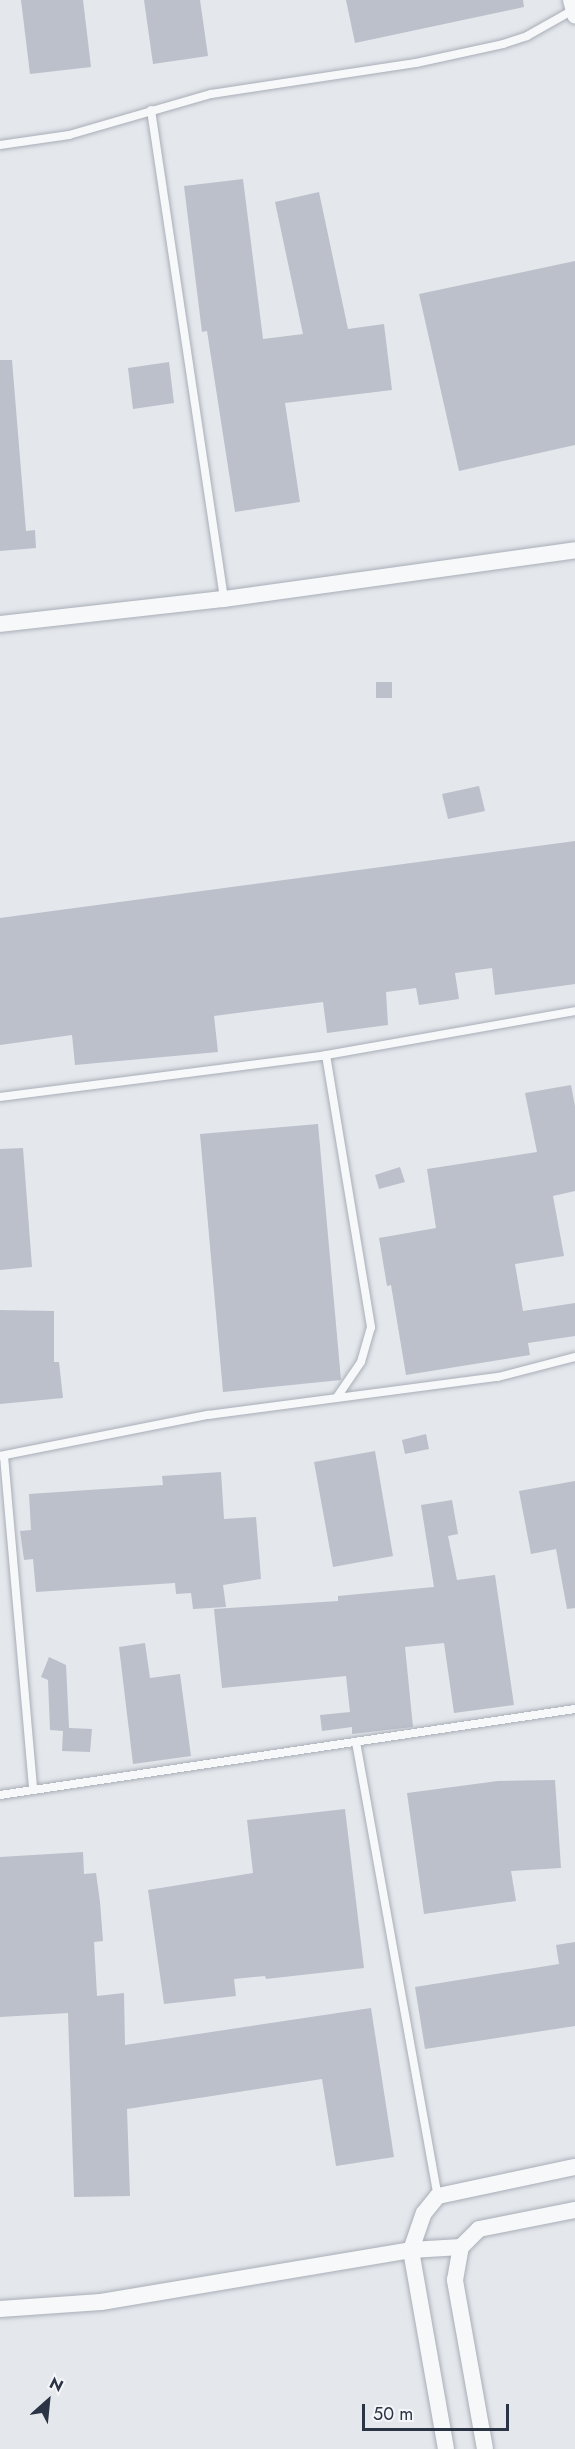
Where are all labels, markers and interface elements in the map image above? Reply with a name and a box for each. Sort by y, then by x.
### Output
north arrow [18,2371,78,2431]
text: N [46,2371,67,2398]
scale bar [365,2392,512,2430]
text: 50 m [373,2401,413,2427]

